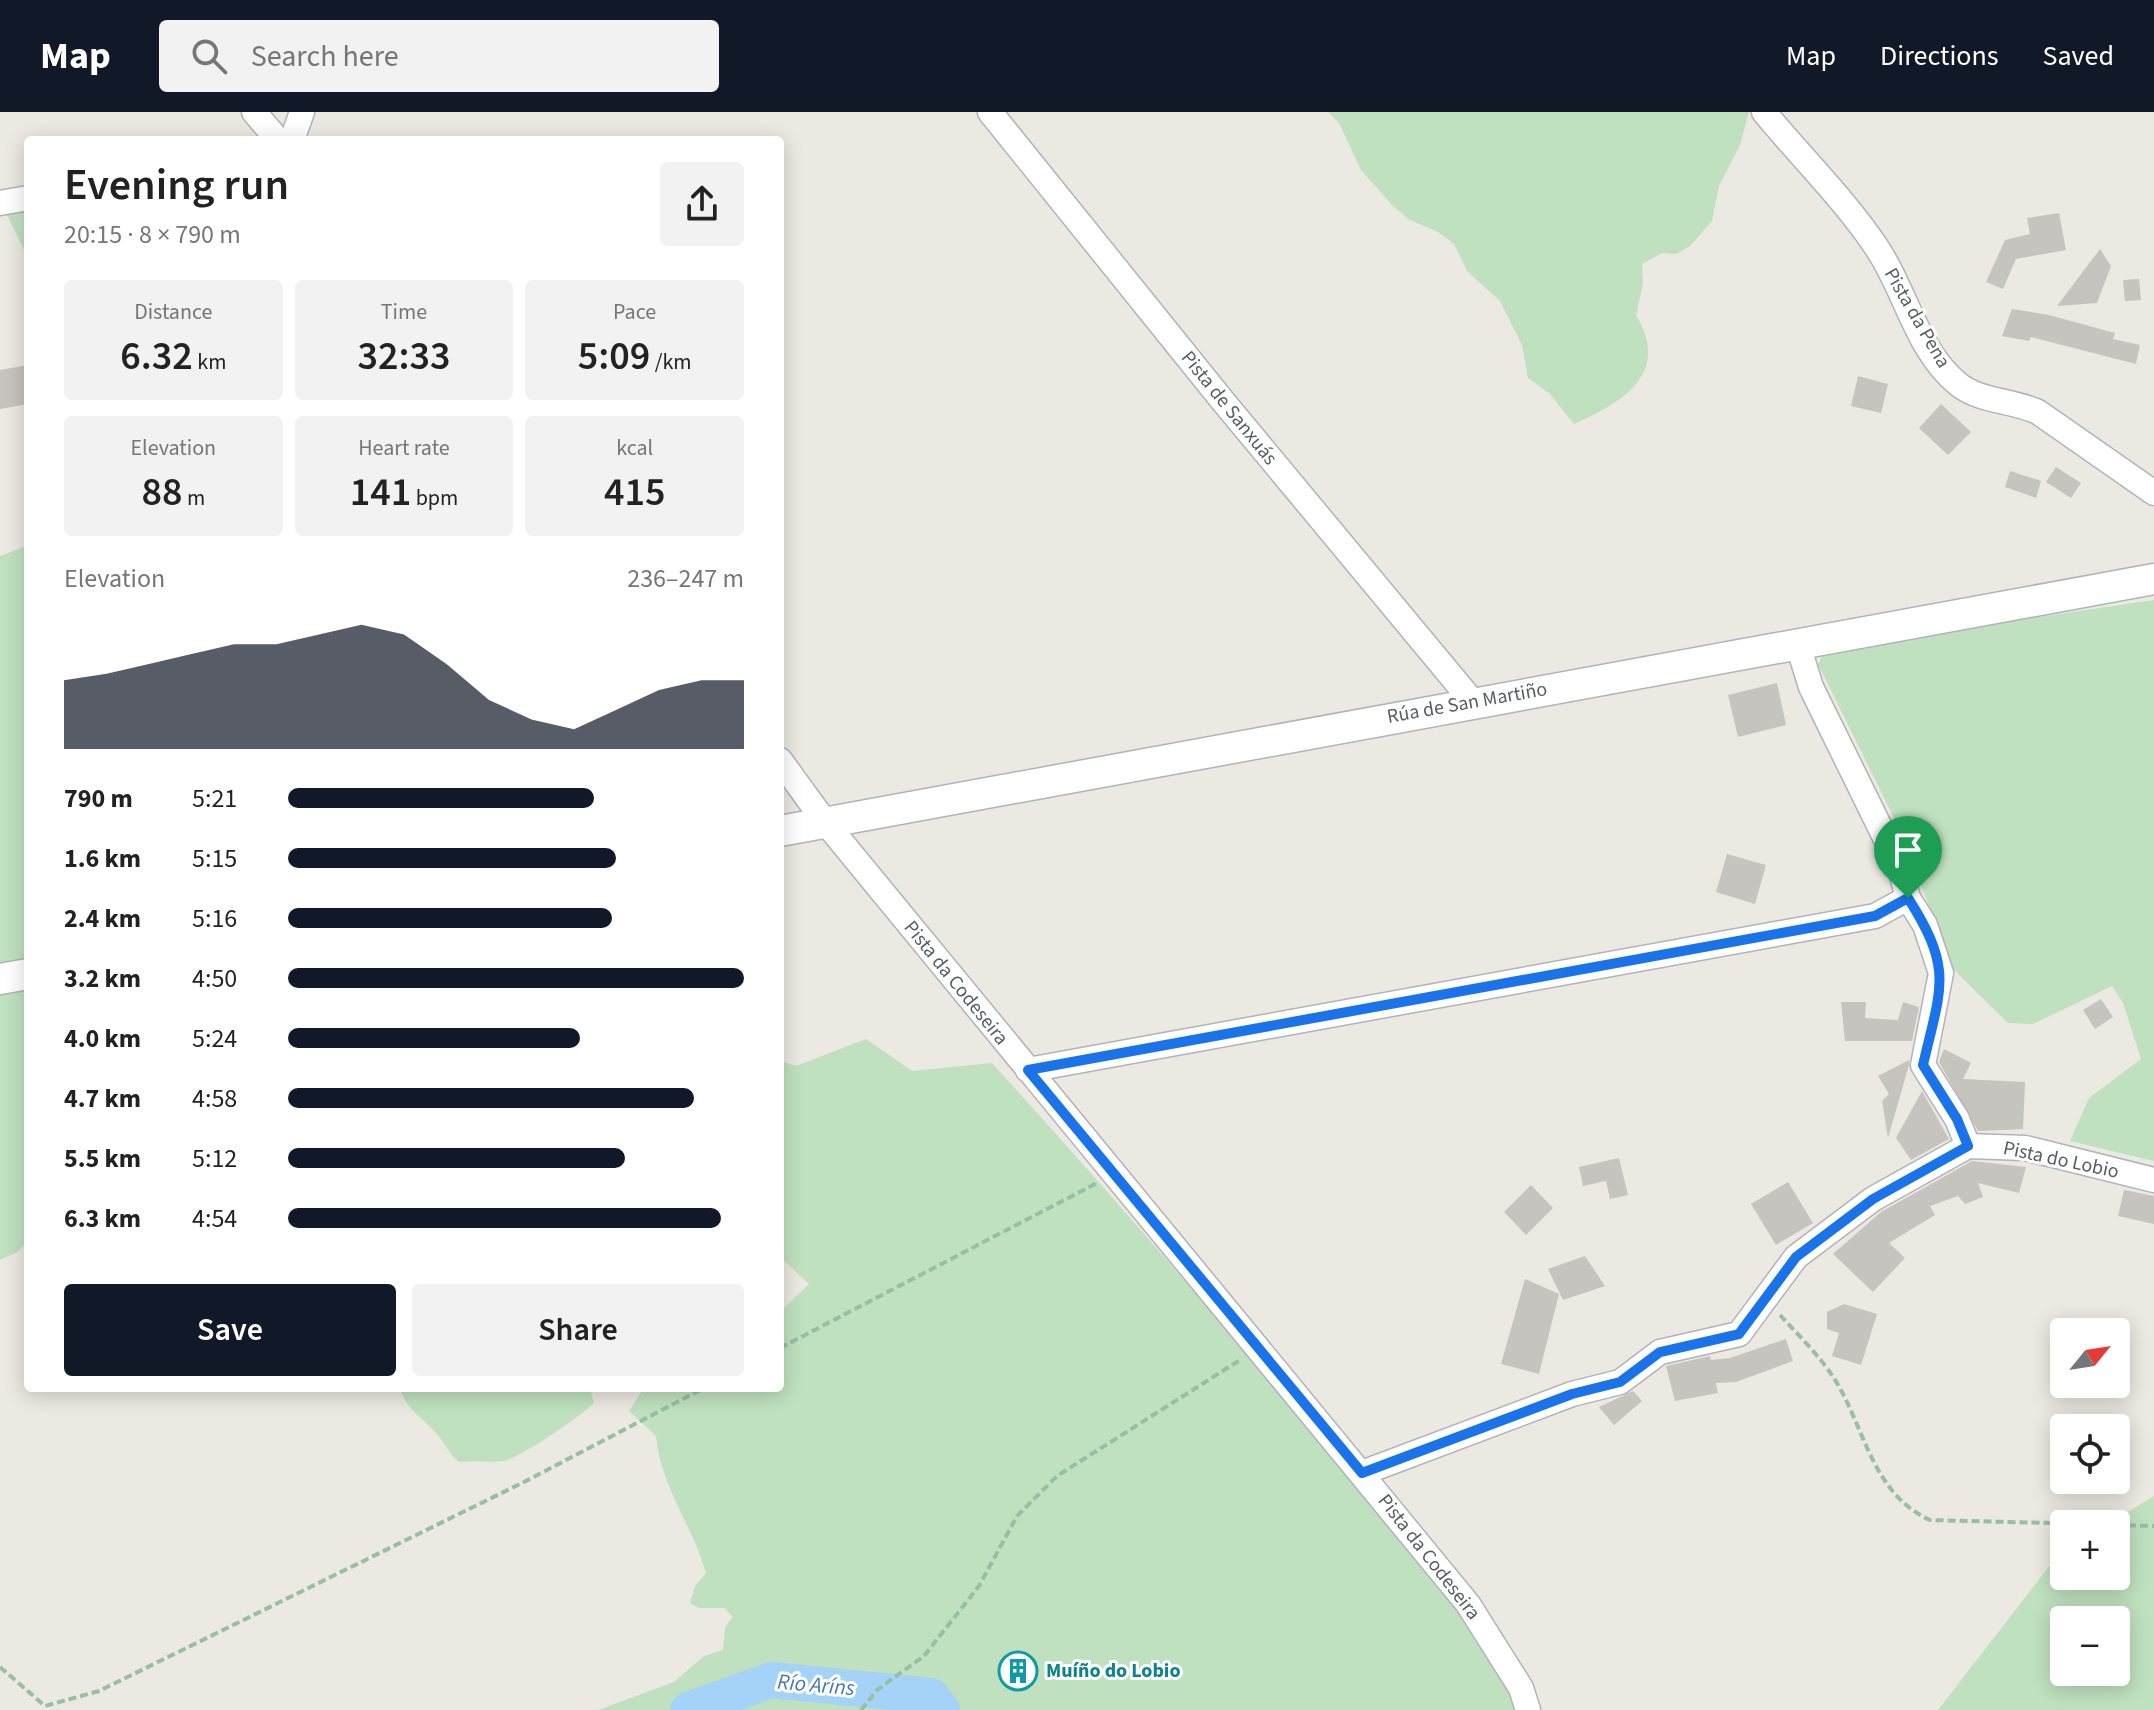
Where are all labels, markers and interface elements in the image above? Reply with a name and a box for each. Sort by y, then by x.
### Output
search box [159,20,719,92]
text: Map [40,29,111,83]
icon: search [187,34,231,78]
text: Search here [251,35,399,78]
text: Map [1786,36,1836,76]
text: Directions [1880,36,1999,76]
text: Saved [2043,36,2114,76]
text: Evening run [64,154,289,217]
button: share [660,162,744,246]
text: 20:15 · 8 × 790 m [64,216,241,253]
street label: Pista da Pena [1877,263,1957,373]
text: Distance [134,296,212,328]
text: Time [381,296,427,328]
text: Pace [613,296,656,328]
text: 6.32 [120,328,193,385]
text: 32:33 [357,328,451,385]
text: 5:09 [578,328,650,385]
street label: Pista de Sanxuás [1174,345,1284,471]
text: km [193,346,226,378]
text: /km [650,346,692,378]
text: Elevation [130,432,216,464]
text: Heart rate [358,432,450,464]
text: kcal [616,432,653,464]
text: 88 [141,464,183,521]
text: 141 [350,464,411,521]
text: 415 [604,464,665,521]
text: m [183,482,205,514]
text: bpm [411,482,458,514]
text: Elevation [64,560,165,597]
text: 236–247 m [627,560,744,597]
street label: Rúa de San Martiño [1385,675,1549,731]
text: 790 m [64,780,133,817]
text: 5:21 [192,780,237,817]
pin [1874,816,1942,898]
icon: arrive [1886,828,1930,872]
text: 1.6 km [64,840,141,877]
text: 5:15 [192,840,237,877]
text: 2.4 km [64,900,141,937]
text: 5:16 [192,900,237,937]
street label: Pista da Codeseira [897,915,1015,1051]
text: 3.2 km [64,960,141,997]
text: 4:50 [192,960,237,997]
text: 4.0 km [64,1020,141,1057]
text: 5:24 [192,1020,237,1057]
text: 4.7 km [64,1080,141,1117]
text: 4:58 [192,1080,237,1117]
street label: Pista do Lobio [2001,1134,2121,1186]
text: 5.5 km [64,1140,141,1177]
text: 5:12 [192,1140,237,1177]
text: 6.3 km [64,1200,141,1237]
text: 4:54 [192,1200,237,1237]
button: Save [64,1284,396,1376]
button: Share [412,1284,744,1376]
north arrow [2050,1318,2130,1398]
map controls [2050,1318,2130,1686]
button: locate [2050,1414,2130,1494]
street label: Pista da Codeseira [1371,1488,1487,1626]
button: + [2050,1510,2130,1590]
button: − [2050,1606,2130,1686]
building icon: Muíño do Lobio [997,1650,1039,1692]
place label: Muíño do Lobio [1046,1657,1180,1685]
water label: Río Aríns [776,1666,856,1704]

